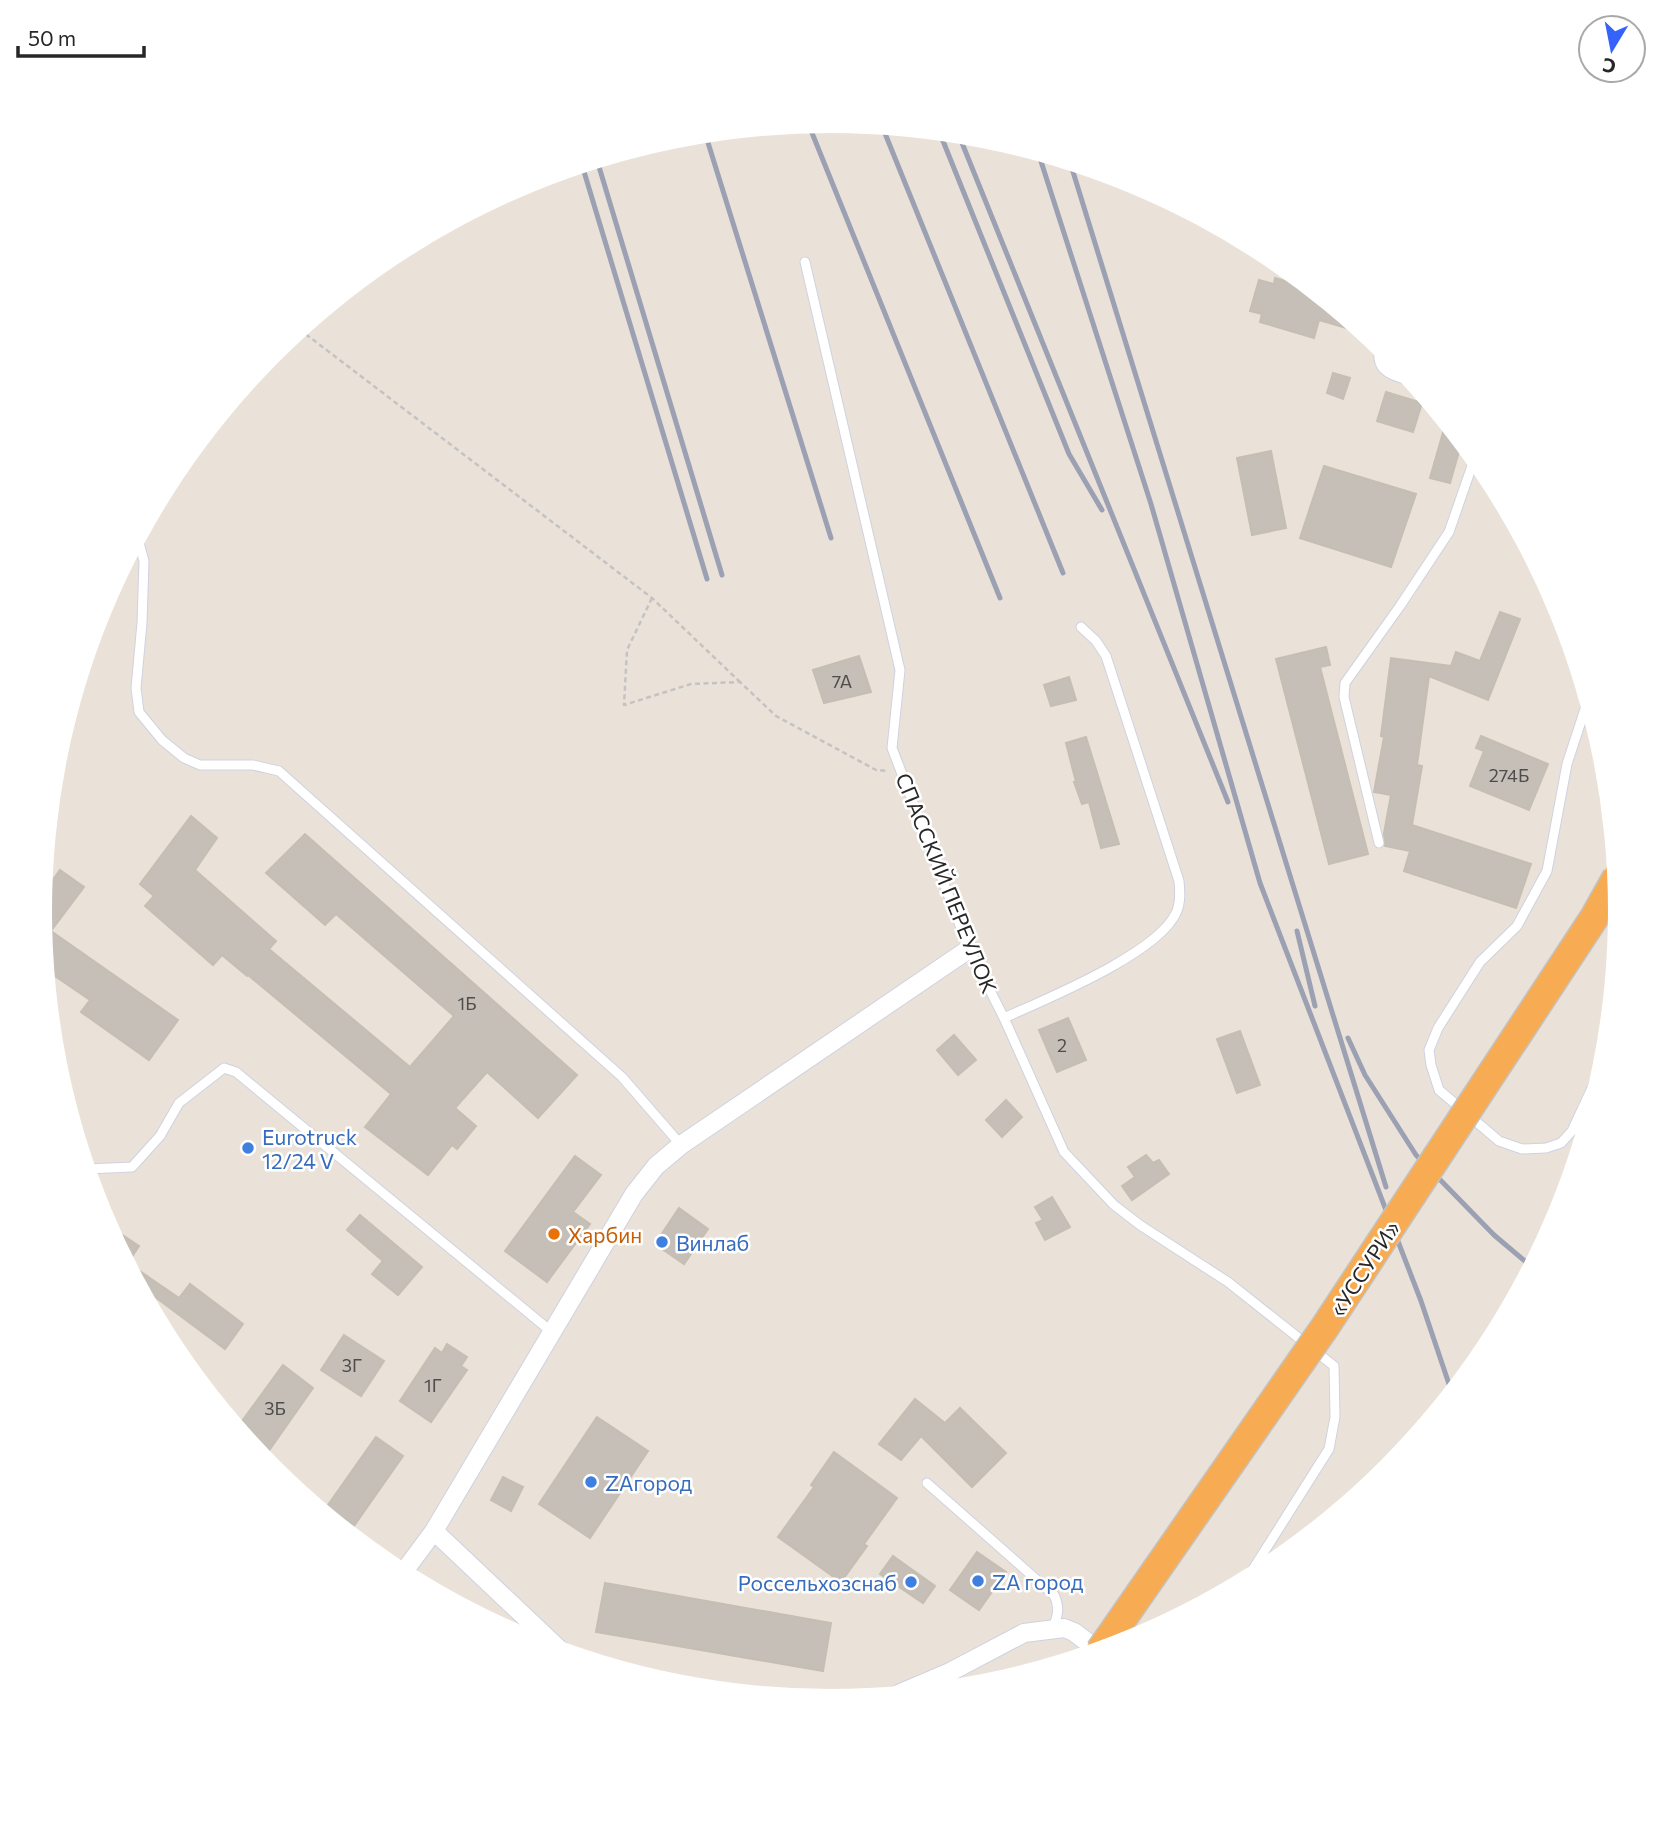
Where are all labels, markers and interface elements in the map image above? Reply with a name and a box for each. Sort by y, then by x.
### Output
scale bar [18,14,144,58]
north arrow [1577,14,1647,84]
text: 50 m [28,25,76,50]
text: С [1601,54,1617,79]
house number: 7А [832,670,852,692]
house number: 274Б [1489,764,1529,786]
street label: СПАССКИЙ ПЕРЕУЛОК [891,769,1003,997]
house number: 1Б [458,992,476,1014]
house number: 2 [1057,1034,1067,1056]
place label: Eurotruck 12/24 V [262,1124,357,1173]
marker: Eurotruck 12/24 V [240,1140,256,1156]
street label: «УССУРИ» [1324,1216,1404,1320]
place label: Харбин [568,1222,642,1247]
marker: Харбин [546,1226,562,1242]
place label: Винлаб [676,1230,749,1255]
marker: Винлаб [654,1234,670,1250]
house number: 3Г [342,1354,362,1376]
house number: 1Г [424,1374,442,1396]
house number: 3Б [264,1397,286,1419]
place label: ZAгород [605,1470,692,1495]
marker: ZAгород [583,1474,599,1490]
place label: ZA город [992,1569,1083,1594]
place label: Россельхозснаб [738,1570,897,1595]
marker: ZA город [970,1573,986,1589]
marker: Россельхозснаб [903,1574,919,1590]

